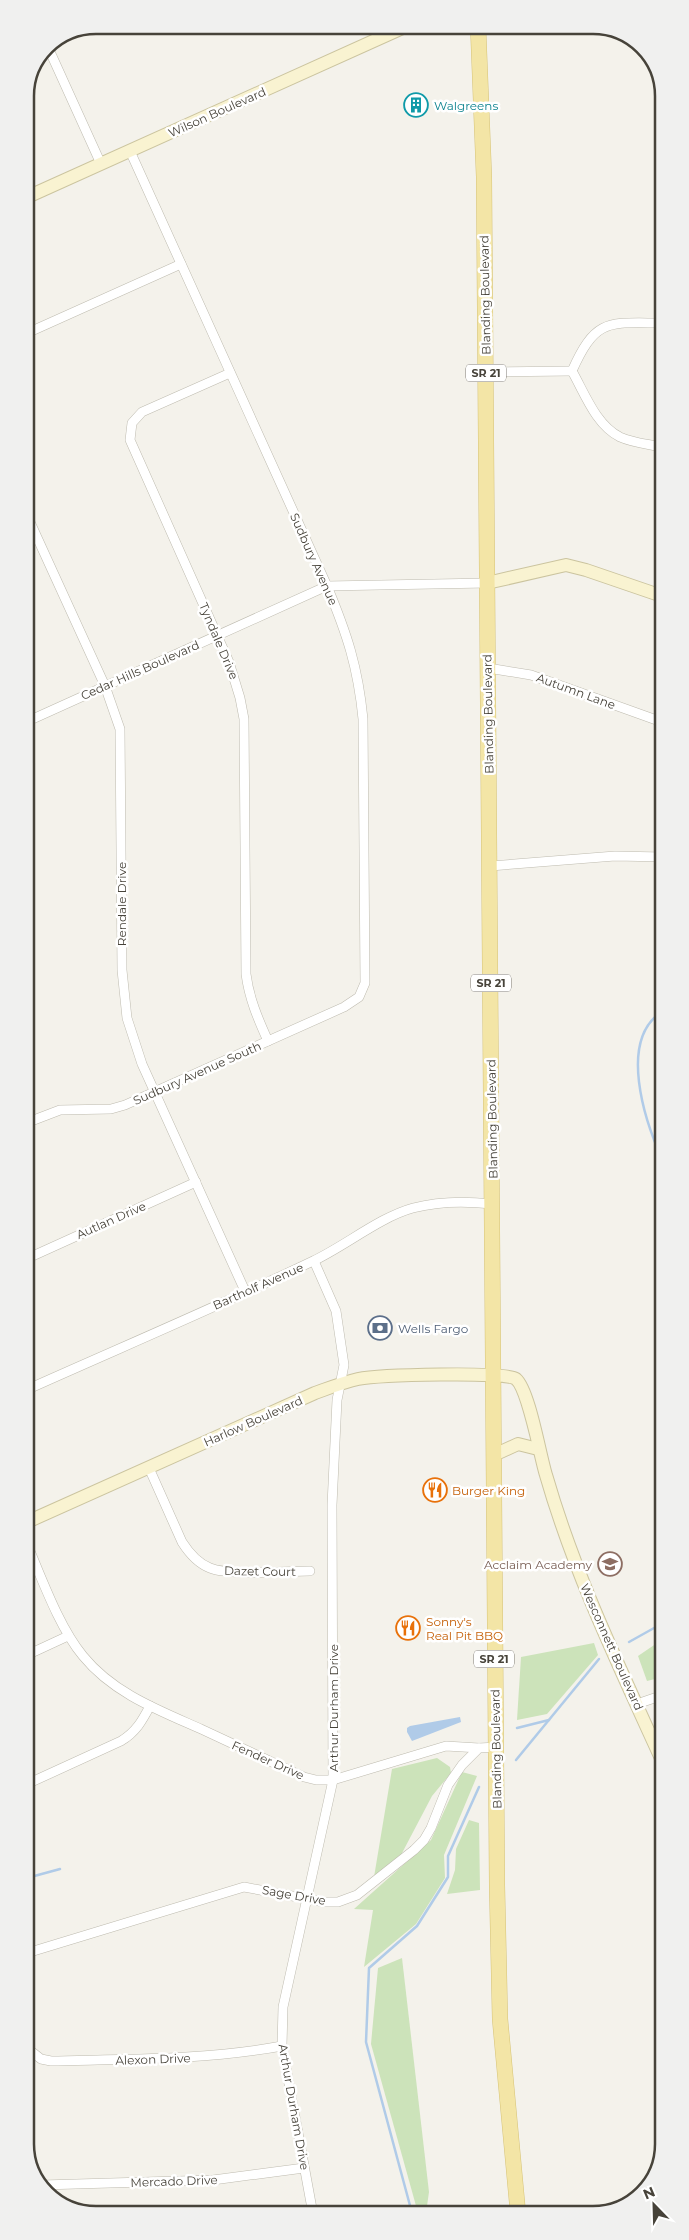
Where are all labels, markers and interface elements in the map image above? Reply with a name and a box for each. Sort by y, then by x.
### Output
street label: Wilson Boulevard [166,84,268,140]
building icon: Walgreens [403,92,429,118]
place label: Walgreens [434,98,498,113]
street label: Blanding Boulevard [476,235,494,355]
road number: SR 21 [466,364,506,382]
street label: Sudbury Avenue [287,511,341,607]
street label: Tyndale Drive [196,600,242,682]
street label: Cedar Hills Boulevard [78,637,202,703]
street label: Blanding Boulevard [479,654,497,774]
street label: Autumn Lane [534,670,618,712]
street label: Rendale Drive [114,862,129,946]
road number: SR 21 [471,974,511,991]
street label: Sudbury Avenue South [131,1038,263,1108]
street label: Blanding Boulevard [483,1059,501,1179]
street label: Autlan Drive [74,1198,148,1242]
street label: Bartholf Avenue [210,1259,306,1313]
bank icon: Wells Fargo [367,1315,393,1341]
place label: Wells Fargo [398,1321,468,1336]
street label: Harlow Boulevard [201,1392,305,1450]
restaurant icon: Burger King [422,1477,448,1503]
place label: Burger King [452,1483,525,1498]
school or university icon: Acclaim Academy [597,1551,623,1577]
place label: Acclaim Academy [484,1557,592,1572]
street label: Dazet Court [224,1563,296,1579]
street label: Wesconnett Boulevard [577,1581,647,1713]
place label: Sonny's Real Pit BBQ [426,1614,503,1643]
restaurant icon: Sonny's Real Pit BBQ [395,1615,421,1641]
street label: Arthur Durham Drive [326,1644,341,1772]
road number: SR 21 [474,1650,514,1668]
street label: Blanding Boulevard [487,1689,505,1809]
street label: Fender Drive [230,1737,306,1783]
street label: Sage Drive [261,1882,327,1908]
street label: Arthur Durham Drive [276,2043,312,2171]
street label: Alexon Drive [115,2050,191,2068]
street label: Mercado Drive [130,2172,218,2190]
north arrow [629,2180,679,2230]
text: N [640,2183,658,2204]

